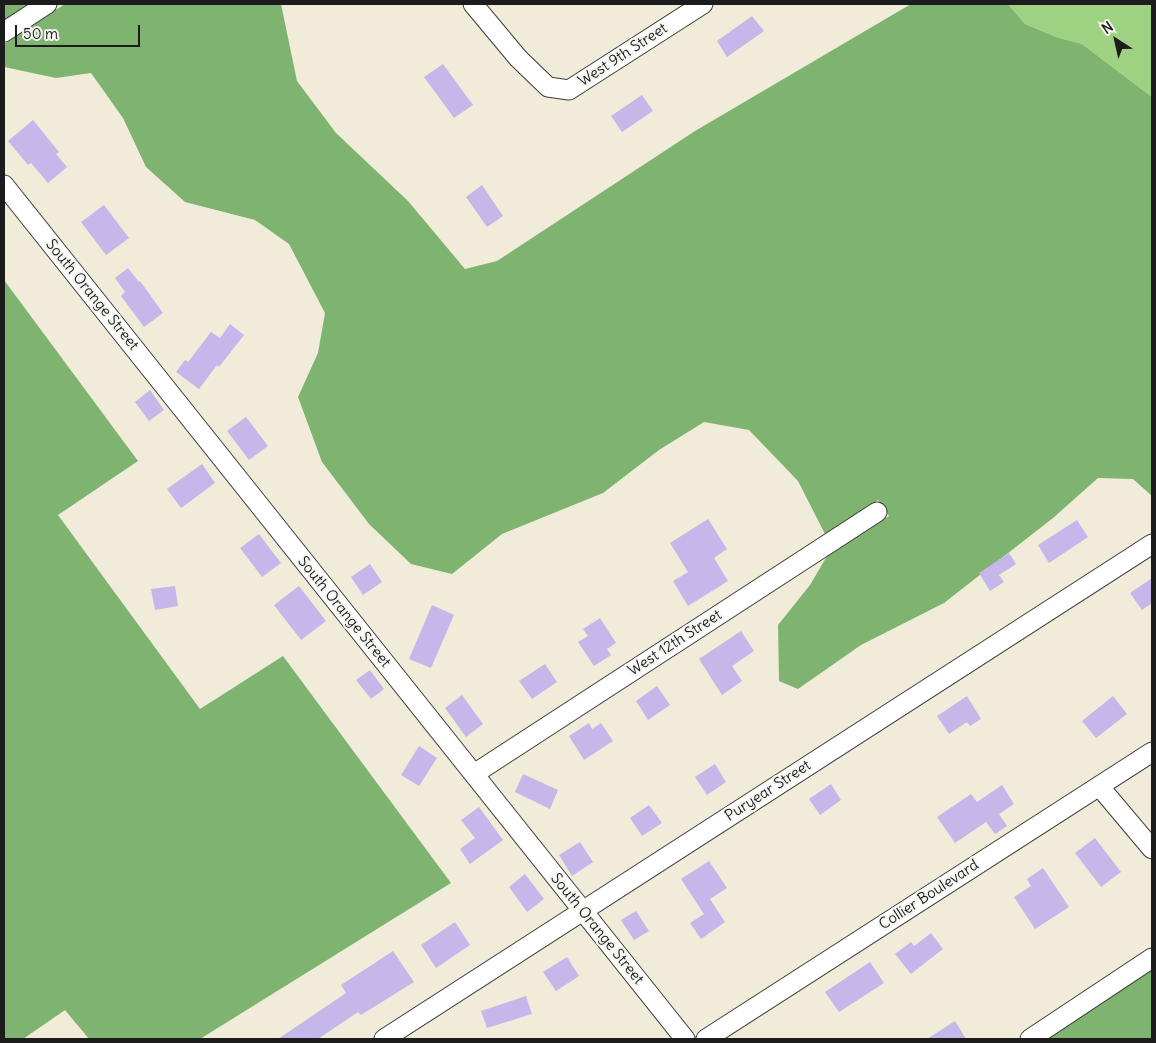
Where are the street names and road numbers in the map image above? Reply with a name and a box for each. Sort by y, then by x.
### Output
street label: West 9th Street [575,20,671,90]
street label: South Orange Street [42,236,142,354]
street label: South Orange Street [294,553,394,671]
street label: West 12th Street [625,606,725,680]
street label: Puryear Street [722,757,814,825]
street label: Collier Boulevard [876,856,982,934]
street label: South Orange Street [547,870,647,988]

